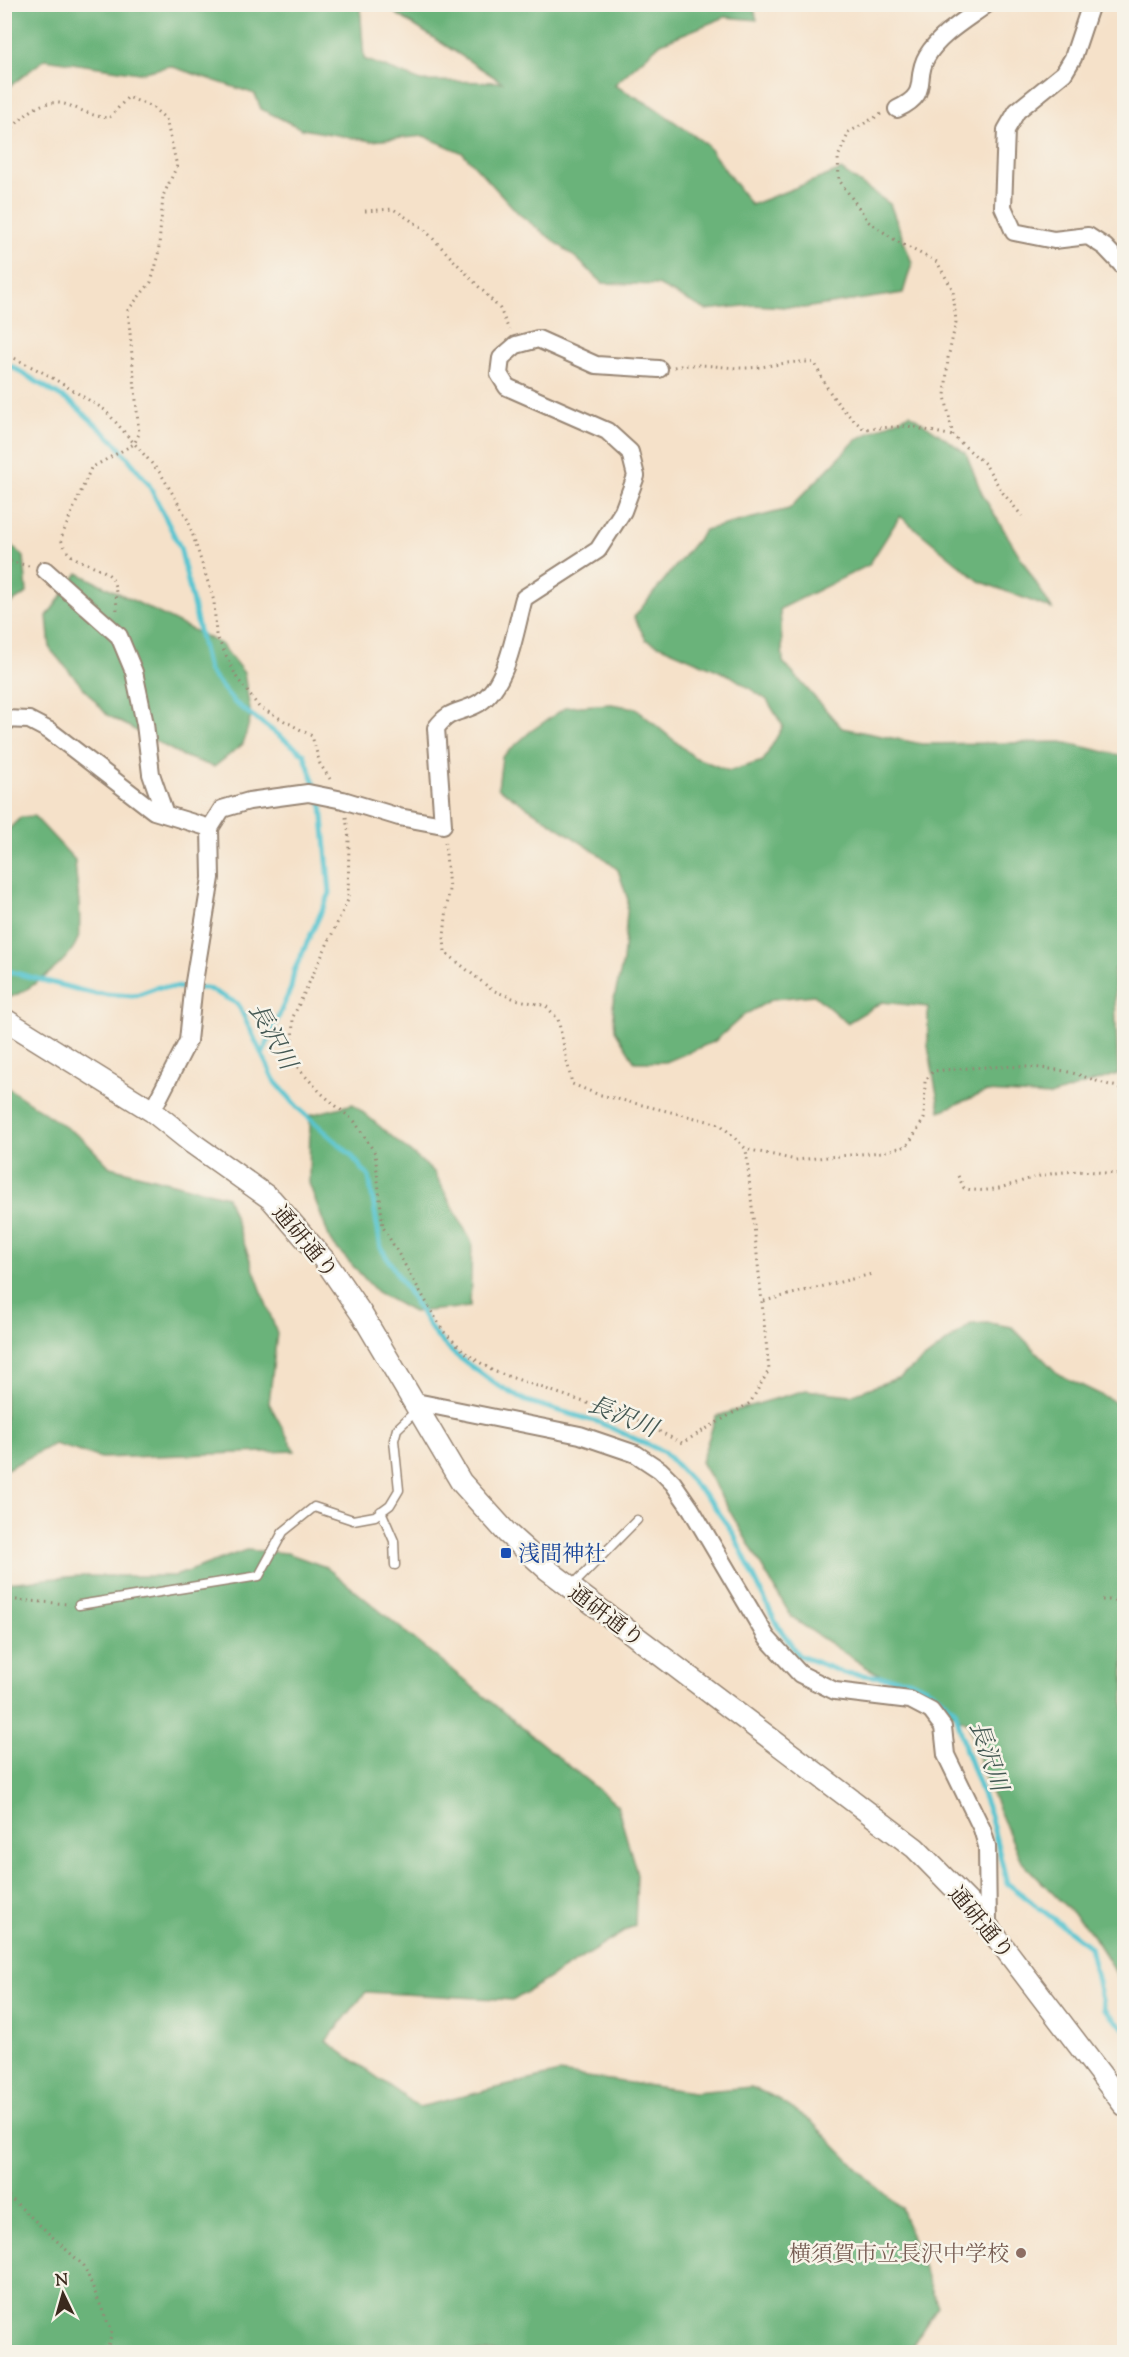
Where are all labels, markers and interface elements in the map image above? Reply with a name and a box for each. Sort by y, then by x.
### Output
water label: 長沢川 [239,997,305,1079]
street label: 通研通り [263,1199,344,1287]
water label: 長沢川 [583,1389,665,1448]
place label: 浅間神社 [518,1540,606,1572]
marker: 浅間神社 [499,1546,513,1560]
street label: 通研通り [560,1578,650,1657]
water label: 長沢川 [959,1717,1016,1799]
street label: 通研通り [939,1880,1020,1968]
place label: 横須賀市立長沢中学校 [789,2240,1009,2272]
marker: 横須賀市立長沢中学校 [1014,2246,1028,2260]
north arrow [33,2264,93,2324]
text: N [55,2270,69,2294]

